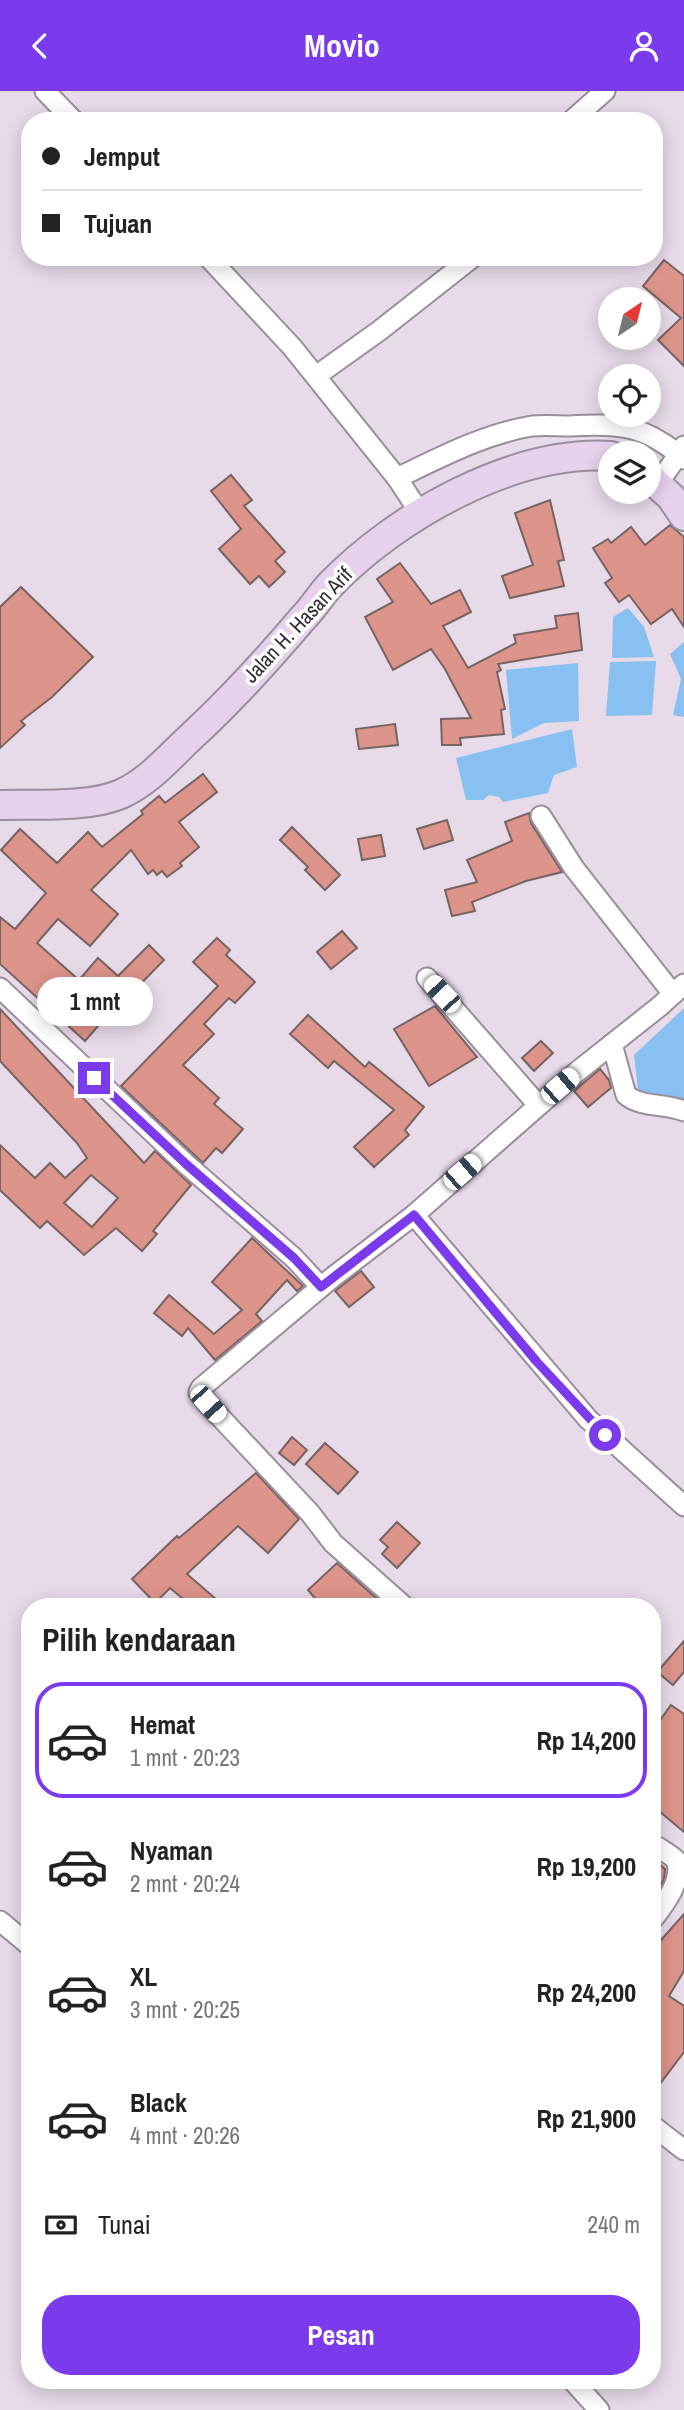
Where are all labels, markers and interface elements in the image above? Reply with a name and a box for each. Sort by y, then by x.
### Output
text: Movio [304,24,380,67]
icon: back [21,27,59,65]
icon: person [625,27,663,65]
text: Jemput [84,139,160,174]
text: Tujuan [84,206,152,241]
north arrow [598,287,662,350]
map controls [598,287,661,504]
button: locate [598,364,661,427]
button: layers [598,441,661,504]
street label: Jalan H. Hasan Arif [236,560,359,689]
car [420,971,465,1017]
callout: 1 mnt [36,977,152,1025]
text: 1 mnt [70,986,120,1017]
route end [78,1062,110,1094]
car [538,1064,583,1108]
car [440,1150,485,1194]
car [187,1381,230,1427]
route start [589,1419,621,1451]
text: Pilih kendaraan [42,1618,236,1661]
text: Hemat [130,1707,195,1742]
icon: car [46,1709,109,1772]
text: Rp 14,200 [536,1723,636,1758]
text: 1 mnt · 20:23 [130,1742,240,1773]
text: Nyaman [130,1833,213,1868]
icon: car [46,1835,109,1898]
text: Rp 19,200 [536,1849,636,1884]
text: 2 mnt · 20:24 [130,1868,240,1899]
text: XL [130,1959,157,1994]
icon: car [46,1961,109,2024]
text: Rp 24,200 [536,1975,636,2010]
text: 3 mnt · 20:25 [130,1994,240,2025]
text: Black [130,2085,187,2120]
icon: car [46,2087,109,2150]
text: Rp 21,900 [536,2101,636,2136]
text: 4 mnt · 20:26 [130,2120,240,2151]
icon: cash [42,2206,80,2244]
text: Tunai [98,2207,151,2242]
text: 240 m [588,2209,640,2240]
button: Pesan [42,2295,640,2375]

